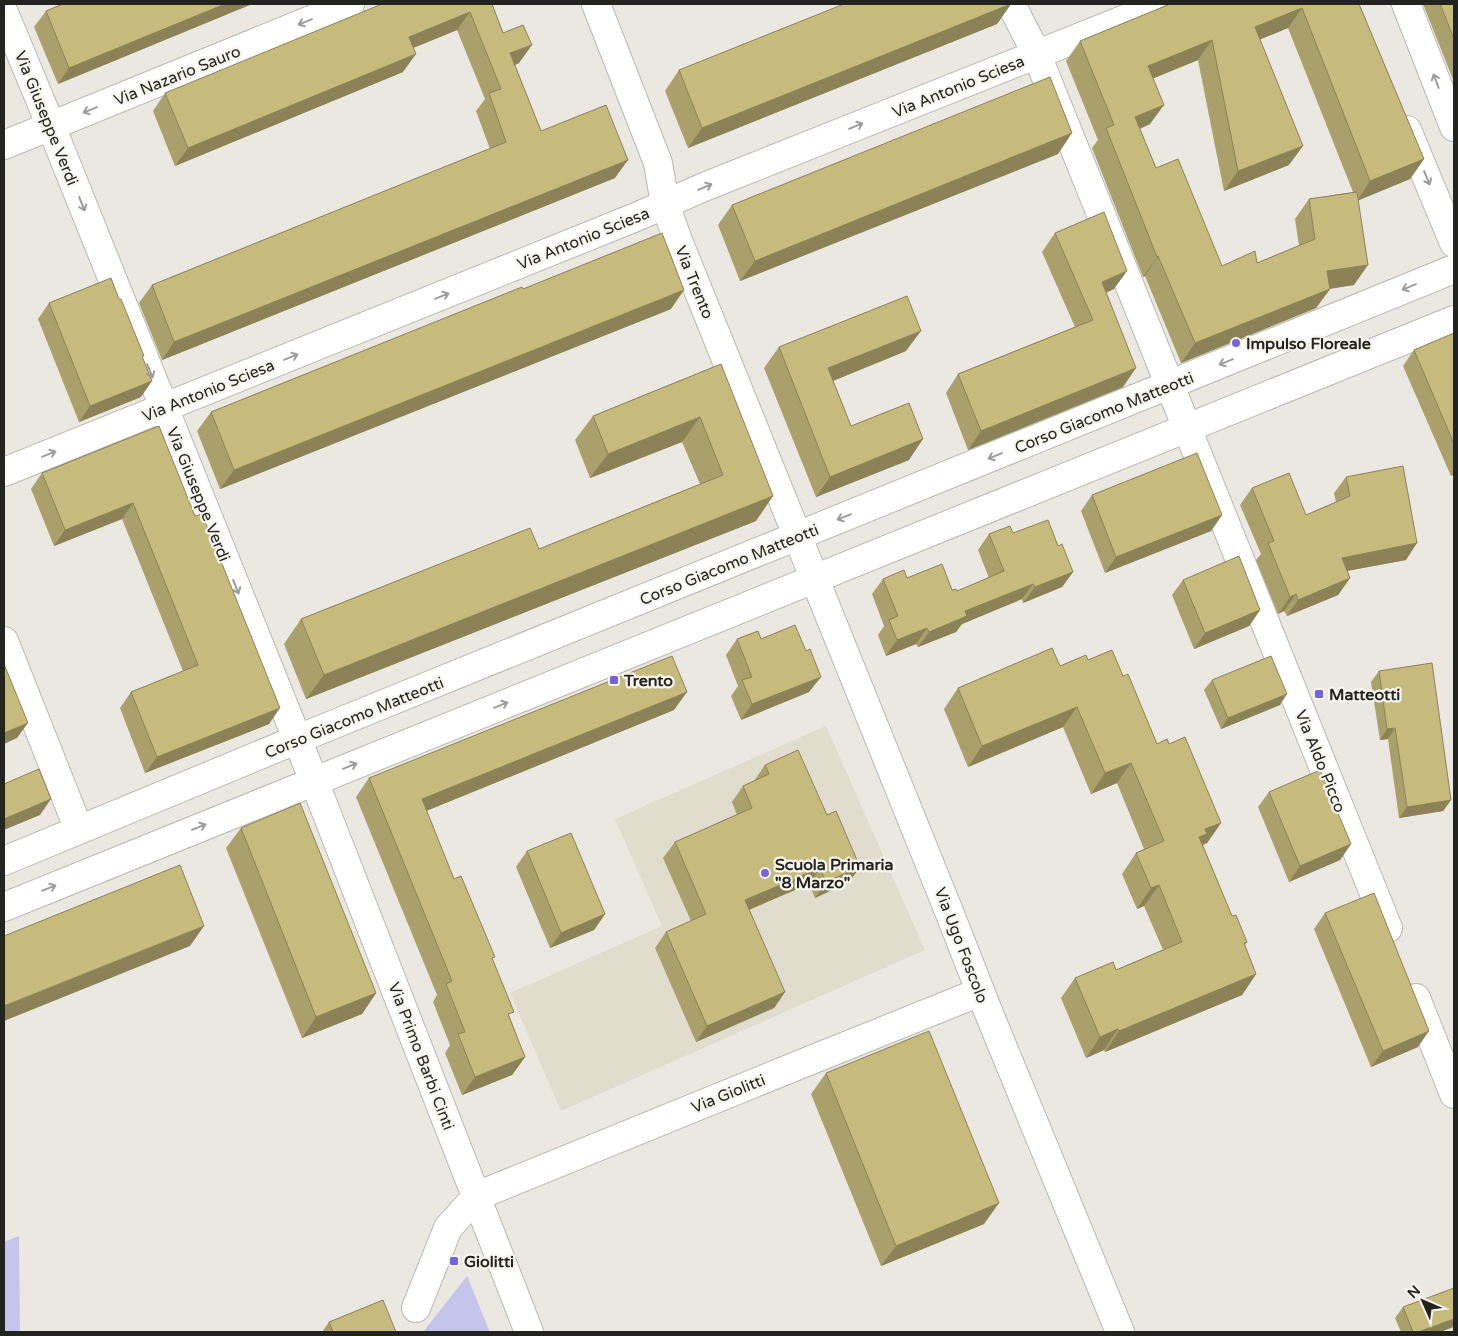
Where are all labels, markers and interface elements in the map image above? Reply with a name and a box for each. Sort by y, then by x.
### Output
one-way arrow [298,18,313,28]
street label: Via Nazario Sauro [111,41,244,110]
street label: Via Giuseppe Verdi [10,48,82,189]
street label: Via Antonio Sciesa [889,51,1027,123]
one-way arrow [1431,74,1441,89]
one-way arrow [83,106,98,116]
one-way arrow [848,121,863,131]
one-way arrow [1423,170,1432,185]
one-way arrow [697,181,712,191]
one-way arrow [78,196,88,211]
street label: Via Antonio Sciesa [514,203,652,275]
street label: Via Trento [670,243,718,322]
one-way arrow [1402,283,1417,292]
one-way arrow [434,291,449,300]
place label: Impulso Floreale [1246,334,1371,354]
marker: Impulso Floreale [1230,337,1242,349]
one-way arrow [283,351,298,361]
street label: Via Antonio Sciesa [139,355,277,427]
one-way arrow [1219,358,1234,367]
one-way arrow [145,363,155,378]
street label: Corso Giacomo Matteotti [1012,368,1197,458]
street label: Via Giuseppe Verdi [162,424,234,565]
one-way arrow [41,449,56,458]
one-way arrow [987,452,1002,461]
one-way arrow [837,512,852,522]
street label: Corso Giacomo Matteotti [637,520,822,610]
one-way arrow [231,579,241,594]
place label: Trento [623,671,673,691]
street label: Corso Giacomo Matteotti [262,673,447,763]
marker: Trento [608,674,620,686]
place label: Matteotti [1329,685,1400,705]
marker: Matteotti [1313,688,1325,700]
one-way arrow [493,700,508,710]
street label: Via Aldo Picco [1290,707,1350,816]
one-way arrow [342,761,357,770]
one-way arrow [191,822,206,831]
place label: Scuola Primaria "8 Marzo" [775,855,894,893]
marker: Scuola Primaria "8 Marzo" [759,867,771,879]
one-way arrow [41,883,56,893]
street label: Via Ugo Foscolo [930,885,992,1006]
street label: Via Primo Barbi Cinti [384,980,458,1133]
street label: Via Giolitti [688,1070,768,1118]
place label: Giolitti [464,1252,514,1272]
marker: Giolitti [448,1255,460,1267]
north arrow [1398,1276,1448,1326]
text: N [1404,1282,1424,1302]

